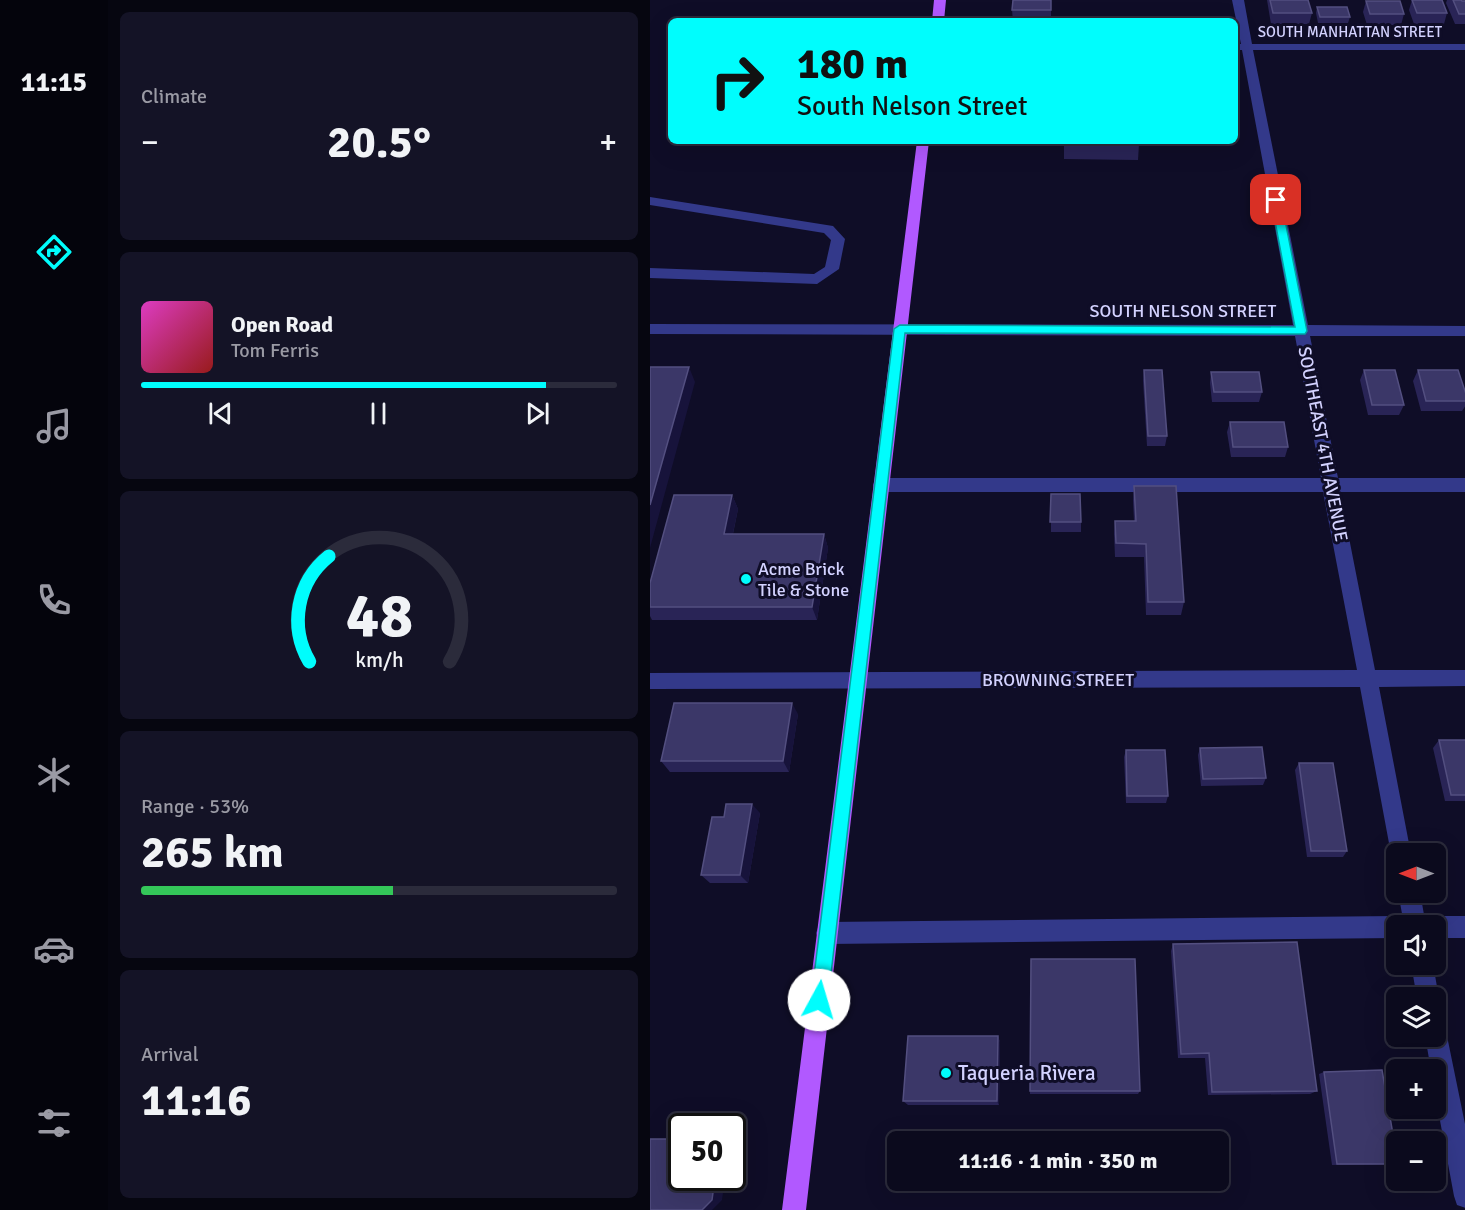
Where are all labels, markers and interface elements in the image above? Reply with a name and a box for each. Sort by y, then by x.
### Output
street label: SOUTH MANHATTAN STREET [1258,23,1443,41]
text: 180 m [797,39,908,90]
icon: right [698,42,776,120]
text: 11:15 [21,66,87,99]
text: Climate [141,84,207,109]
text: South Nelson Street [797,90,1028,123]
text: 20.5° [327,115,431,170]
text: − [141,122,159,163]
text: + [599,122,617,163]
pin [1250,174,1301,225]
icon: arrive [1259,183,1292,216]
icon: directions [33,231,75,273]
street label: SOUTH NELSON STREET [1090,300,1277,322]
text: Open Road [231,311,333,338]
text: Tom Ferris [231,338,319,363]
street label: SOUTHEAST 4TH AVENUE [1293,345,1353,543]
icon: previous [204,397,237,430]
icon: pause [362,397,395,430]
icon: next [521,397,554,430]
icon: music [33,405,75,447]
place label: Acme Brick Tile & Stone [758,558,849,601]
marker: Acme Brick Tile & Stone [739,572,753,586]
text: 48 [345,577,413,654]
icon: phone [33,579,75,621]
text: km/h [355,647,403,673]
street label: BROWNING STREET [982,669,1134,691]
icon: climate [33,754,75,796]
text: Range · 53% [141,794,249,819]
text: 265 km [141,825,284,880]
north arrow [1386,843,1446,903]
map controls [1386,843,1446,1191]
button: sound [1386,915,1446,975]
icon: car [33,928,75,970]
position arrow [787,968,851,1032]
button: layers [1386,987,1446,1047]
text: Arrival [141,1042,199,1067]
button: + [1386,1059,1446,1119]
place label: Taqueria Rivera [958,1060,1096,1086]
marker: Taqueria Rivera [939,1066,953,1080]
text: 11:16 [141,1073,251,1128]
icon: filters [33,1102,75,1144]
speed limit sign: 50 [668,1113,746,1191]
button: − [1386,1131,1446,1191]
text: 11:16 · 1 min · 350 m [958,1147,1158,1174]

